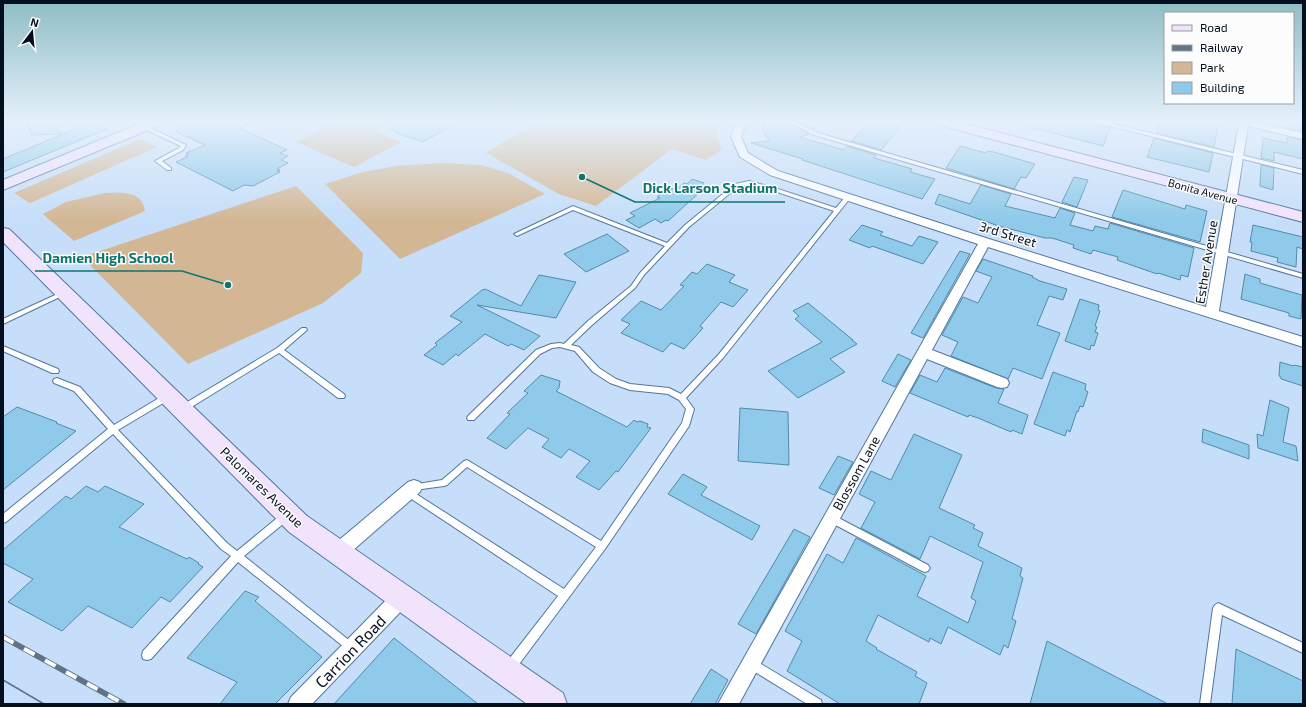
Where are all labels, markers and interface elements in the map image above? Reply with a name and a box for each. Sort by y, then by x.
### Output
north arrow [12,12,52,52]
legend [1164,12,1294,104]
text: N [29,15,41,29]
text: Road [1200,20,1228,34]
text: Railway [1200,40,1244,54]
text: Park [1200,60,1225,74]
text: Building [1200,80,1245,94]
street label: Bonita Avenue [1167,175,1239,207]
callout: Dick Larson Stadium [635,176,785,202]
text: Dick Larson Stadium [643,179,777,196]
street label: 3rd Street [978,218,1038,250]
street label: Esther Avenue [1191,219,1221,305]
callout: Damien High School [35,245,182,271]
text: Damien High School [42,249,174,266]
street label: Blossom Lane [829,433,883,513]
street label: Palomares Avenue [217,443,307,531]
street label: Carrion Road [311,611,389,691]

